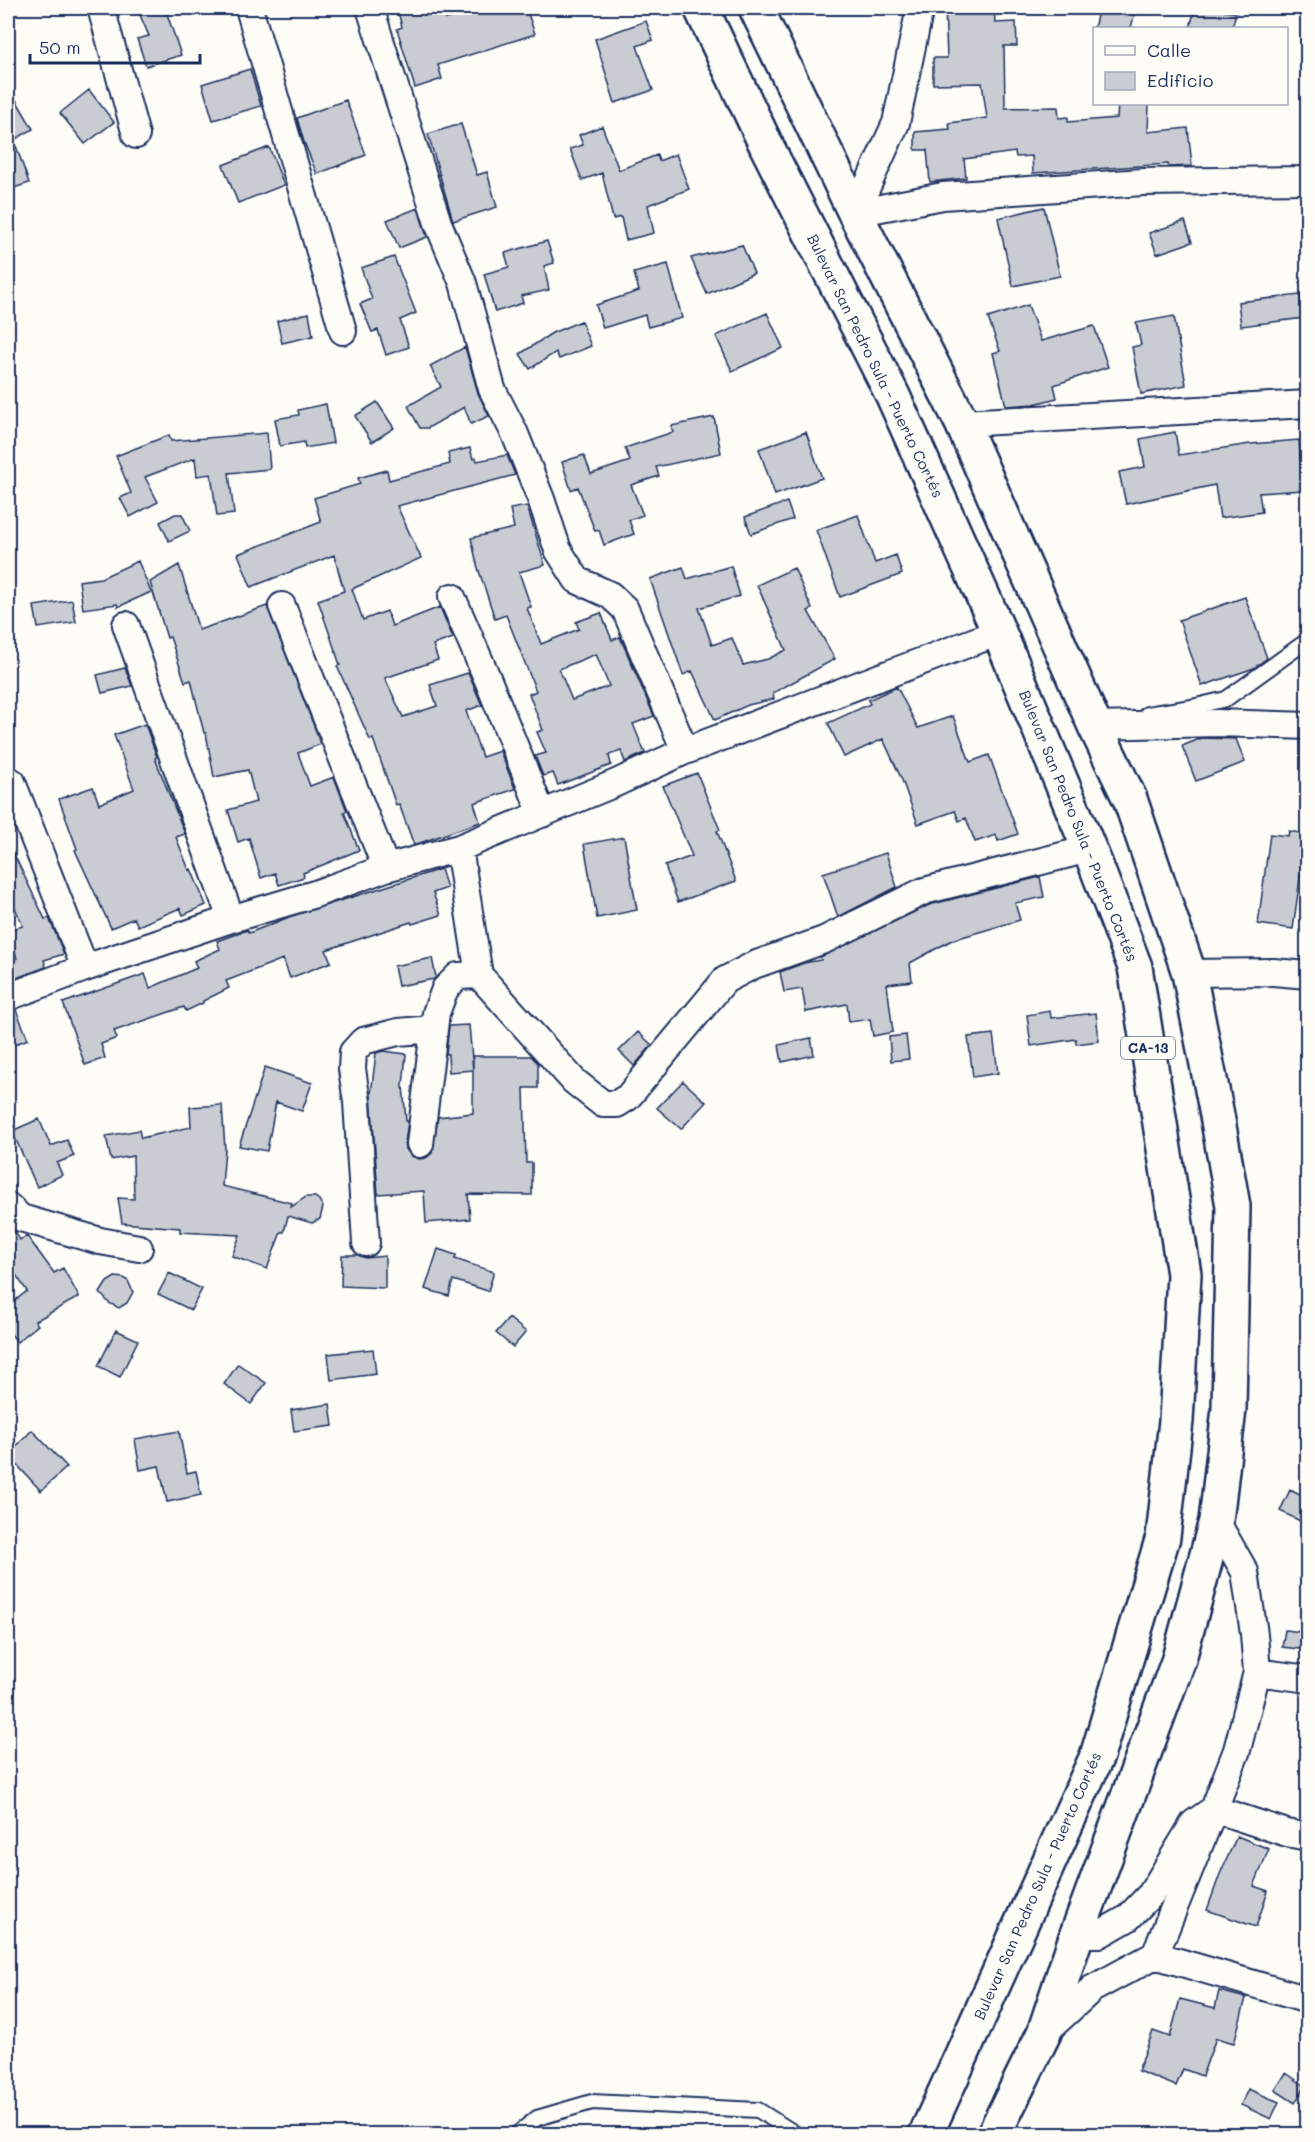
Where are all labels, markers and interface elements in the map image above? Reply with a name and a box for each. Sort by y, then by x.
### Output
scale bar [30,27,200,65]
legend [1093,27,1288,105]
text: 50 m [39,35,81,59]
text: Calle [1147,38,1191,62]
text: Edificio [1147,68,1214,92]
street label: Bulevar San Pedro Sula - Puerto Cortés [803,230,949,501]
street label: Bulevar San Pedro Sula - Puerto Cortés [1015,687,1143,964]
road number: CA-13 [1121,1037,1175,1059]
street label: Bulevar San Pedro Sula - Puerto Cortés [969,1749,1105,2023]

